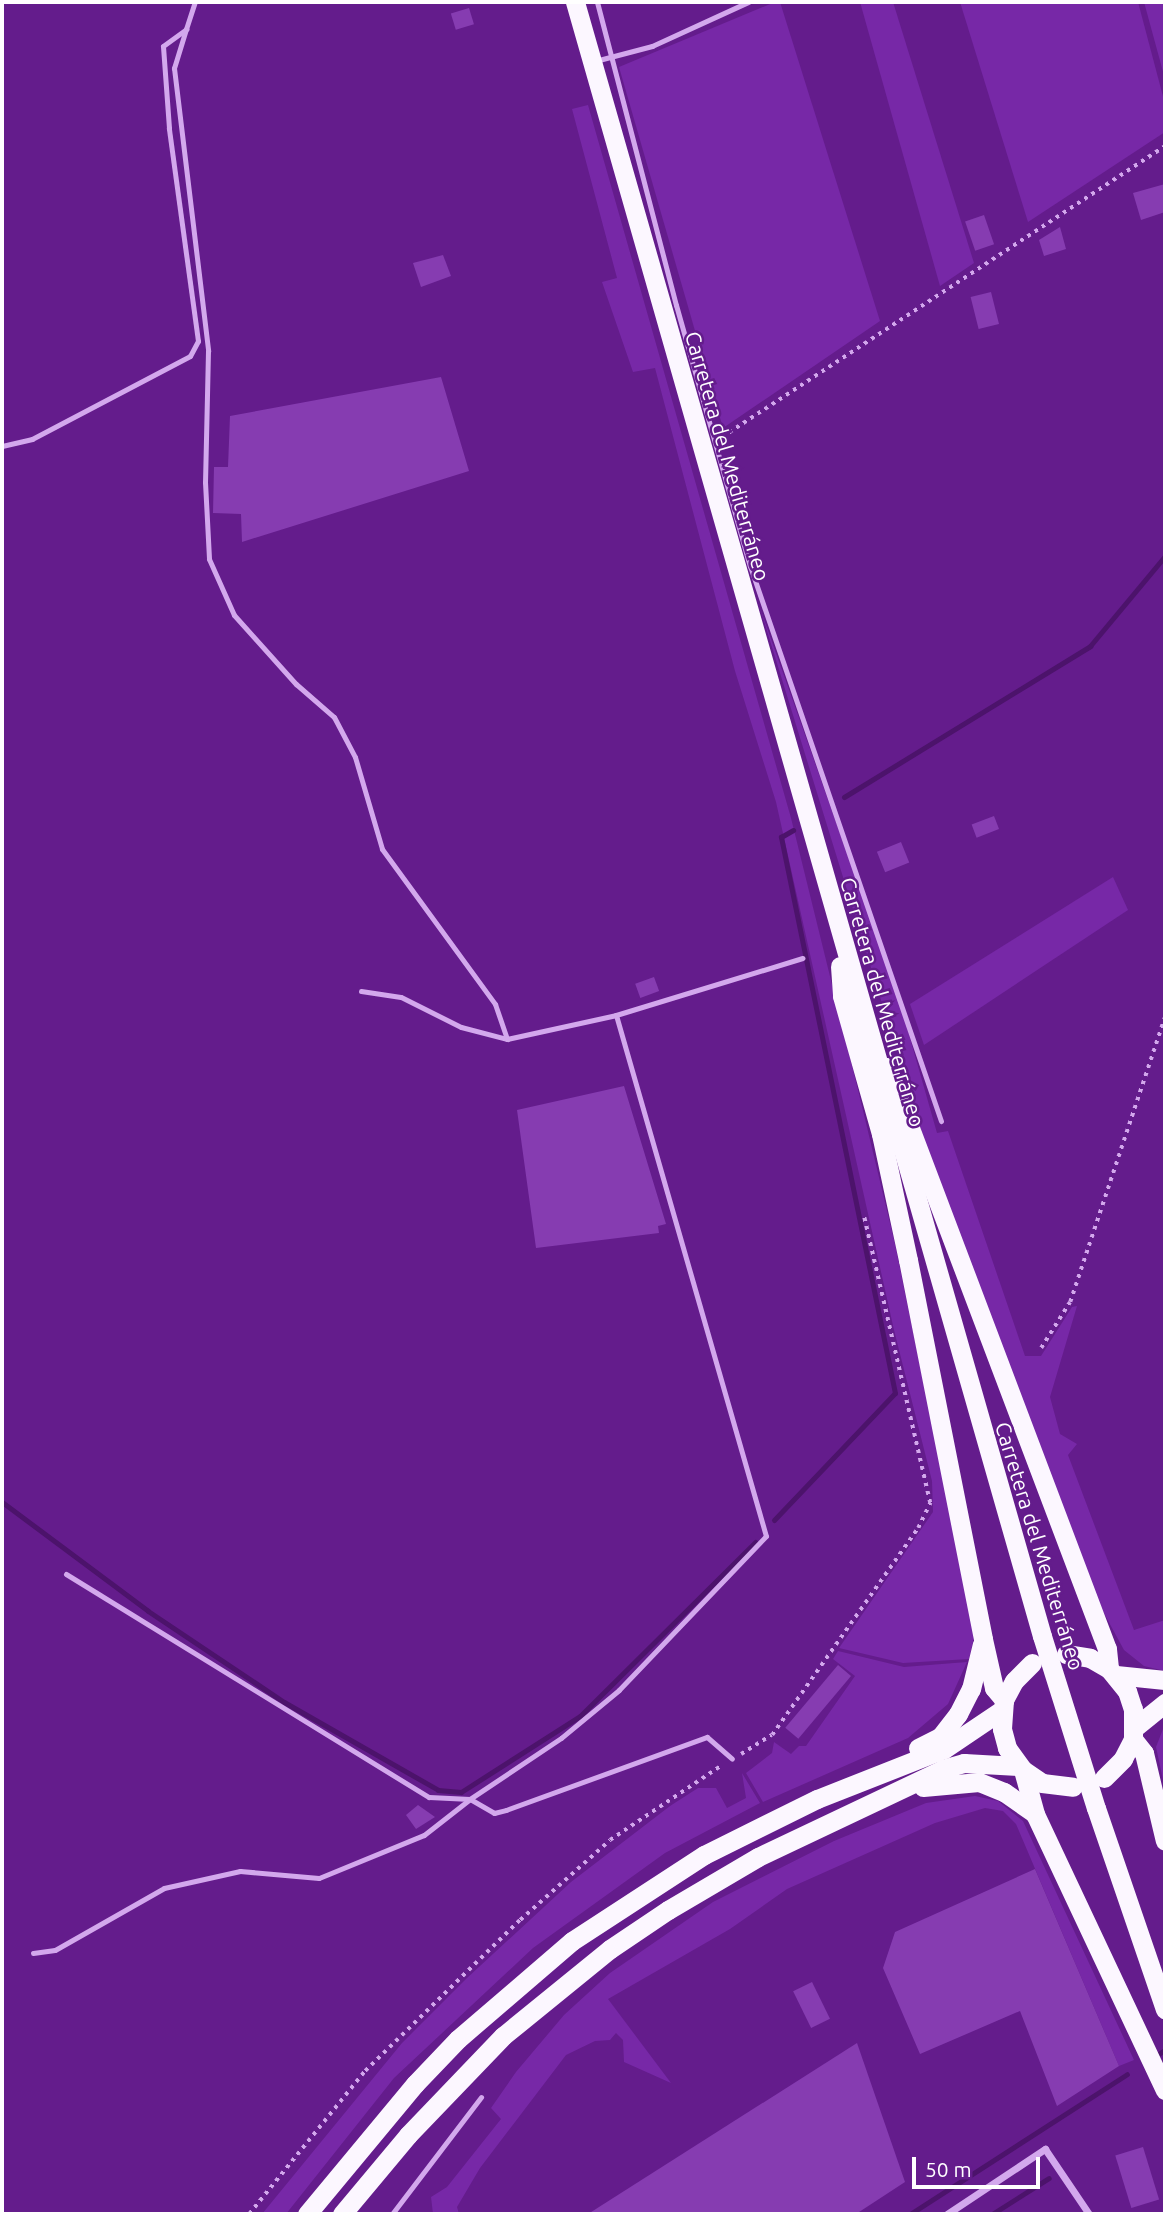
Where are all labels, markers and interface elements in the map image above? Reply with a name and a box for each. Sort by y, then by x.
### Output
street label: Carretera del Mediterráneo [680,328,776,584]
street label: Carretera del Mediterráneo [835,874,931,1130]
street label: Carretera del Mediterráneo [990,1419,1090,1673]
scale bar [915,2142,1043,2186]
text: 50 m [925,2157,972,2181]

